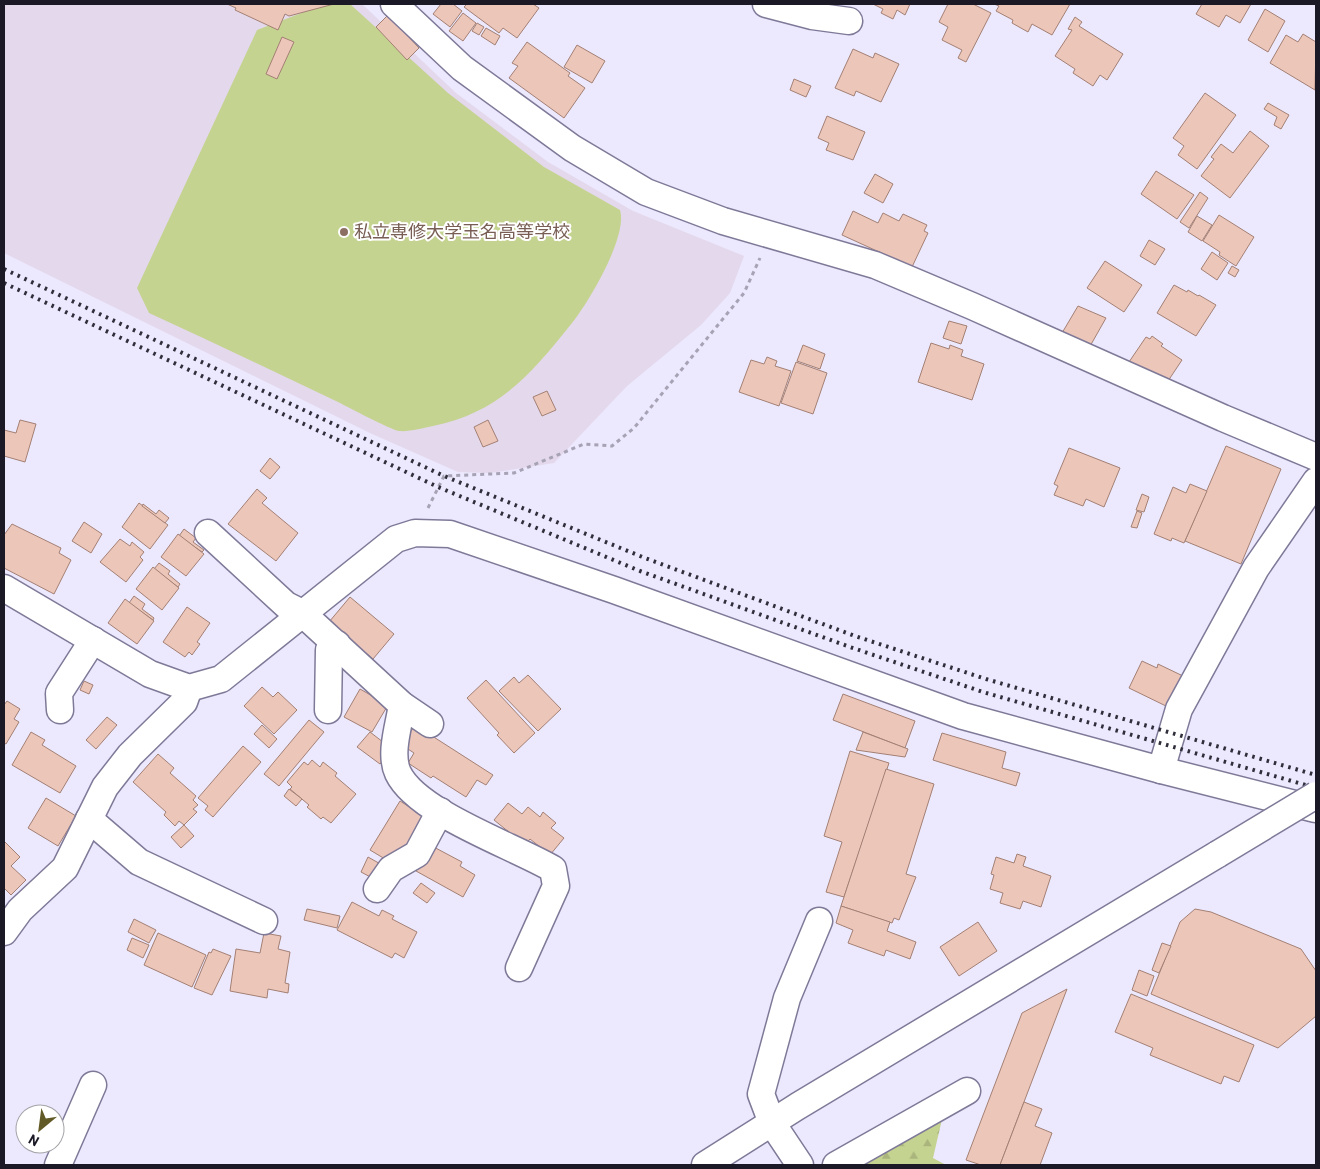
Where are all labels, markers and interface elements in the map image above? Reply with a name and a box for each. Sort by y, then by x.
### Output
place label: 私立専修大学玉名高等学校 [354,220,570,242]
marker: 私立専修大学玉名高等学校 [338,226,350,238]
north arrow [15,1104,65,1154]
text: N [25,1131,42,1150]

